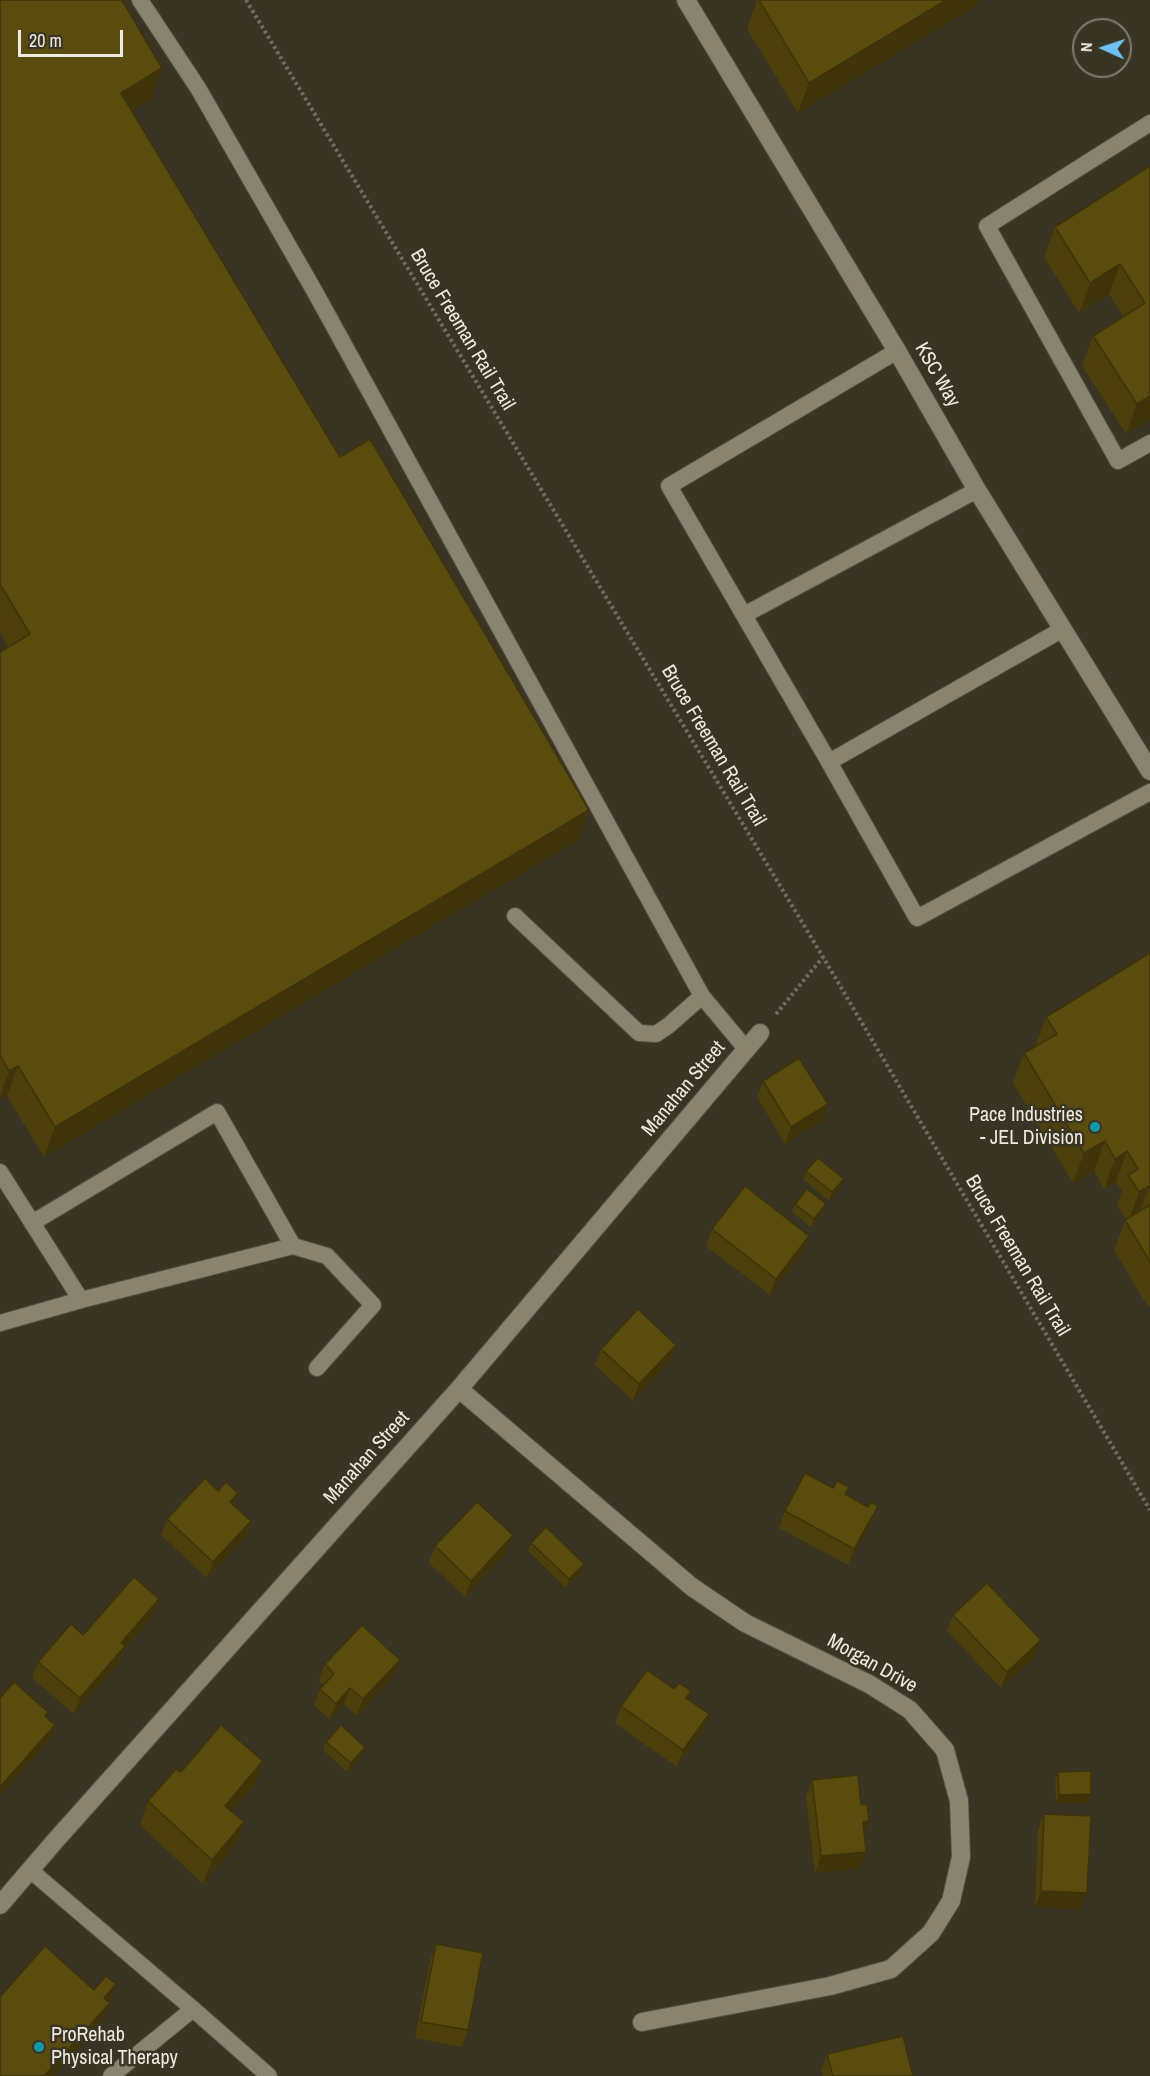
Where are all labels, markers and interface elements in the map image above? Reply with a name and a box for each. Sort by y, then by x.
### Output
scale bar [21,18,126,56]
north arrow [1072,18,1132,78]
text: 20 m [29,28,62,53]
text: N [1075,42,1097,52]
street label: Bruce Freeman Rail Trail [404,245,520,415]
street label: KSC Way [909,338,965,412]
street label: Bruce Freeman Rail Trail [655,661,771,831]
street label: Manahan Street [637,1037,731,1141]
place label: Pace Industries - JEL Division [969,1104,1083,1151]
marker: Pace Industries - JEL Division [1088,1120,1102,1134]
street label: Bruce Freeman Rail Trail [959,1171,1075,1341]
street label: Manahan Street [319,1407,415,1509]
street label: Morgan Drive [823,1629,921,1699]
place label: ProRehab Physical Therapy [51,2024,178,2071]
marker: ProRehab Physical Therapy [32,2040,46,2054]

